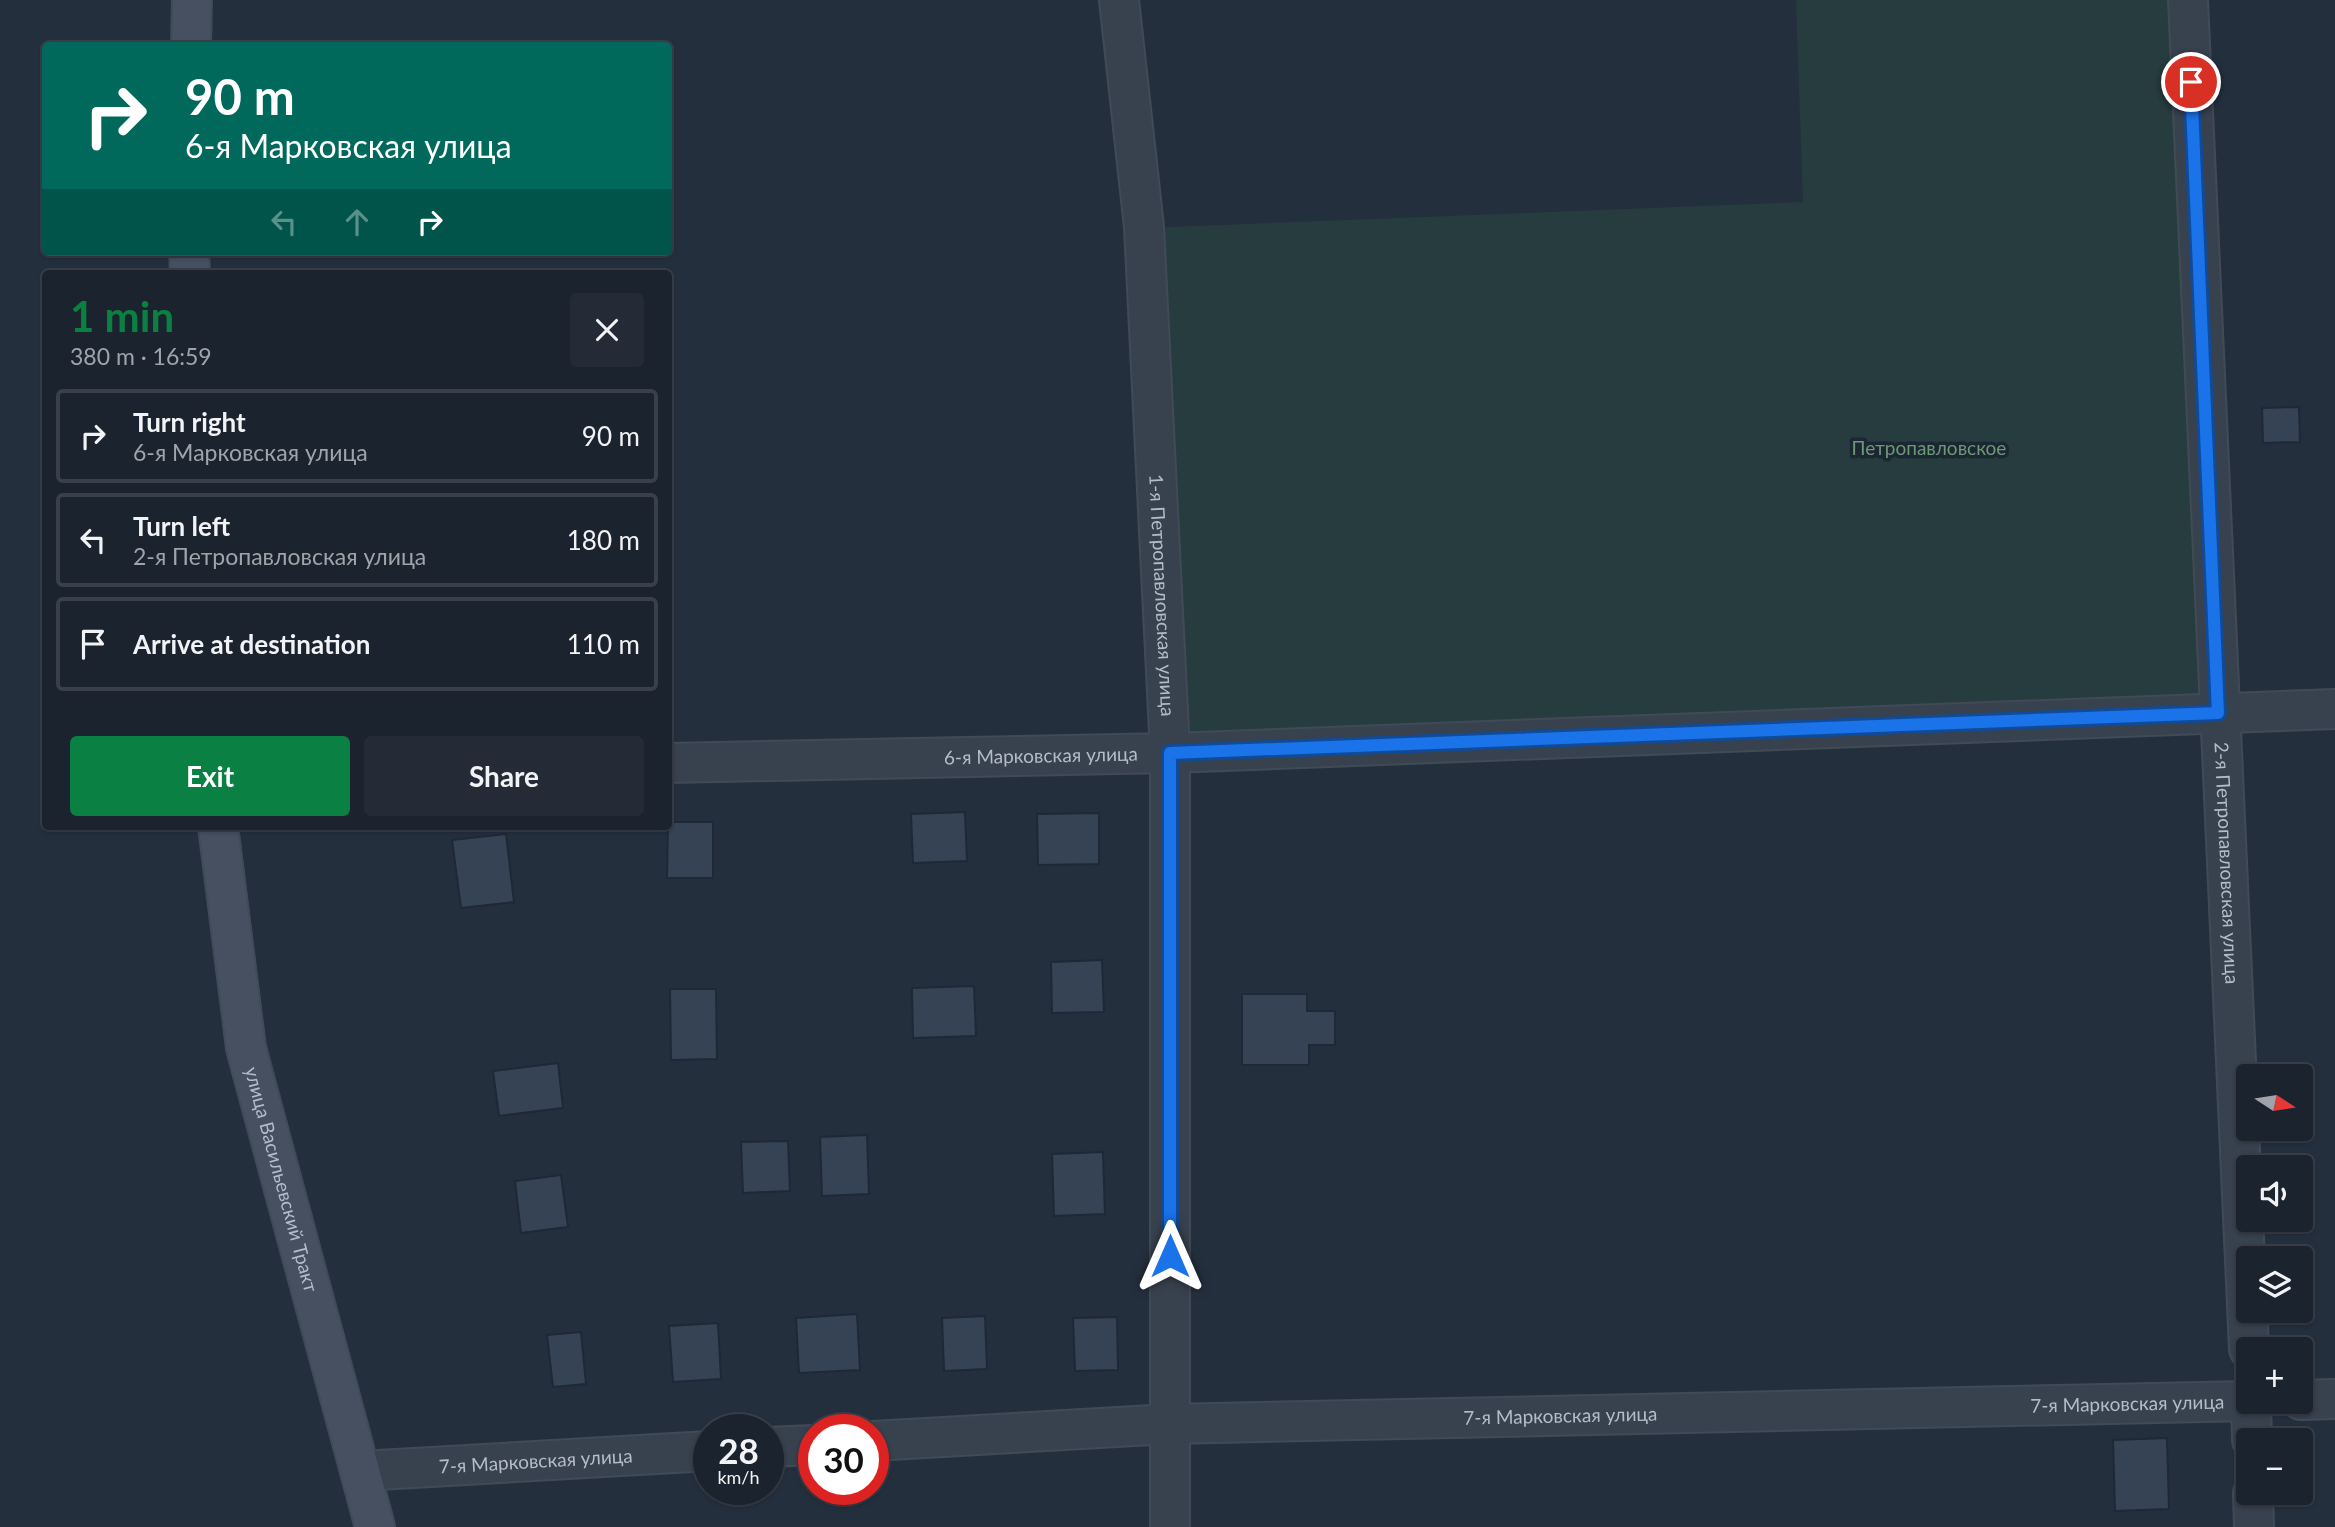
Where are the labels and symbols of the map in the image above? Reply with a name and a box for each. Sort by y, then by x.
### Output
pin [2161,52,2221,112]
park label: Петропавловское [1852,436,2006,459]
street label: 1-я Петропавловская улица [1145,474,1180,717]
street label: 2-я Петропавловская улица [2211,741,2244,985]
street label: 6-я Марковская улица [944,742,1138,769]
street label: улица Васильевский Тракт [241,1064,323,1295]
north arrow [2236,1064,2314,1141]
position arrow [1133,1219,1207,1293]
street label: 7-я Марковская улица [2030,1390,2225,1417]
street label: 7-я Марковская улица [1463,1402,1658,1429]
speed limit sign: 30 [798,1414,889,1505]
street label: 7-я Марковская улица [438,1443,633,1478]

